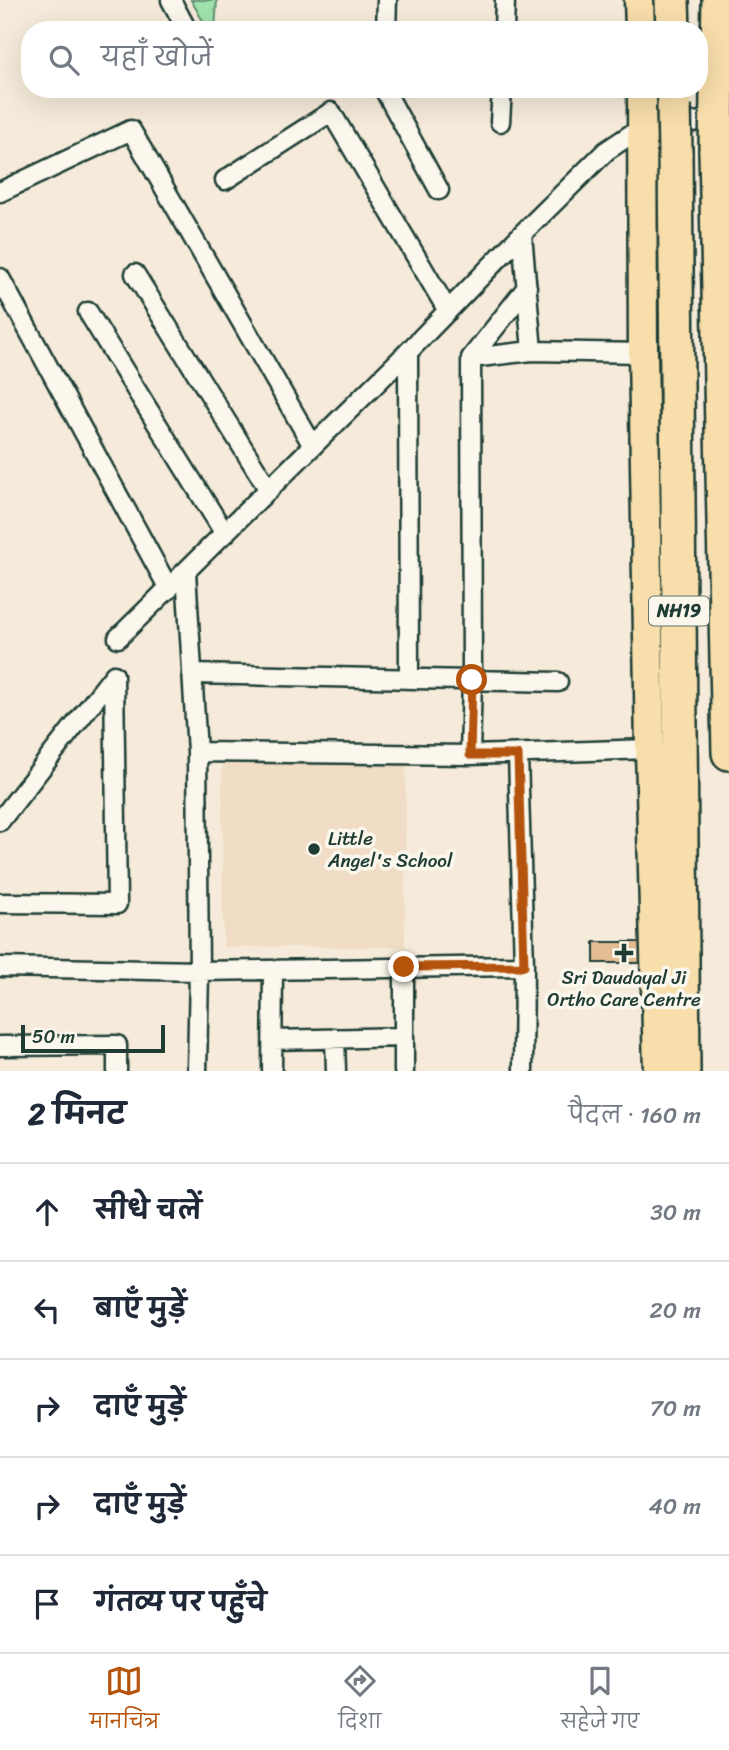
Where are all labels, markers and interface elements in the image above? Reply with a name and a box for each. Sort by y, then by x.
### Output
search box [21,21,708,98]
text: यहाँ खोजें [101,34,213,80]
icon: search [45,41,83,79]
road number: NH19 [649,596,709,626]
route start [456,664,487,695]
place label: Little Angel's School [327,822,453,877]
marker: Little Angel's School [306,841,322,857]
marker: Sri Daudayal Ji Ortho Care Centre [614,943,634,963]
route end [388,951,419,982]
place label: Sri Daudayal Ji Ortho Care Centre [547,961,701,1016]
text: 50 m [32,1020,75,1053]
scale bar [21,1022,164,1054]
text: 2 मिनट [28,1087,126,1141]
text: पैदल · 160 m [569,1095,701,1136]
text: सीधे चलें [95,1187,202,1233]
text: 30 m [650,1192,701,1233]
icon: ahead [28,1193,66,1231]
text: बाएँ मुड़ें [95,1285,186,1331]
text: 20 m [650,1290,701,1331]
icon: left [28,1291,66,1329]
text: दाएँ मुड़ें [95,1383,186,1429]
text: 70 m [650,1388,701,1429]
icon: right [28,1389,66,1427]
text: दाएँ मुड़ें [95,1481,186,1527]
text: 40 m [648,1486,701,1527]
icon: right [28,1487,66,1525]
text: गंतव्य पर पहुँचे [95,1579,267,1625]
icon: arrive [28,1585,66,1623]
tab: मानचित्र [90,1662,159,1742]
tab: दिशा [338,1662,381,1742]
tab: सहेजे गए [560,1662,639,1742]

